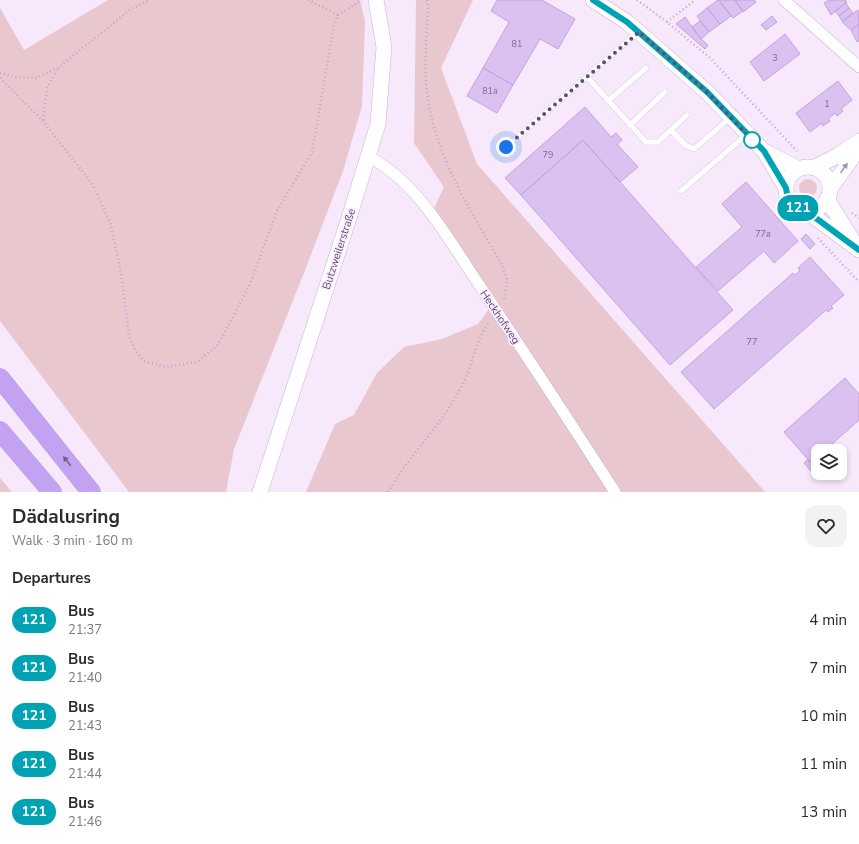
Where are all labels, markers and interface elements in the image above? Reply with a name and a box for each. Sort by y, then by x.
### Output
house number: 81 [512,38,522,50]
house number: 3 [772,52,778,64]
house number: 81a [482,85,498,97]
house number: 1 [824,98,830,110]
unlabelled marker [743,131,761,149]
your location [496,137,516,157]
house number: 79 [543,149,553,161]
one-way arrow [840,163,848,173]
line badge: 121 [775,195,821,221]
text: 121 [785,198,811,217]
street label: Butzweilerstraße [319,206,359,291]
house number: 77a [755,228,771,240]
street label: Heckhofweg [476,287,524,347]
house number: 77 [747,336,757,348]
map controls [811,444,847,480]
button: layers [811,444,847,480]
one-way arrow [63,456,72,467]
text: Dädalusring [12,504,120,530]
button: heart [805,505,847,547]
text: Walk · 3 min · 160 m [12,532,133,550]
text: Departures [12,568,91,588]
text: Bus [68,601,94,621]
text: 121 [21,610,47,629]
text: 4 min [809,610,847,630]
text: 21:37 [68,621,102,639]
text: Bus [68,649,94,669]
text: 121 [21,658,47,677]
text: 7 min [809,658,847,678]
text: 21:40 [68,669,102,687]
text: Bus [68,697,94,717]
text: 121 [21,706,47,725]
text: 10 min [800,706,847,726]
text: 21:43 [68,717,102,735]
text: Bus [68,745,94,765]
text: 121 [21,754,47,773]
text: 11 min [800,754,847,774]
text: 21:44 [68,765,102,783]
text: Bus [68,793,94,813]
text: 121 [21,802,47,821]
text: 13 min [800,802,847,822]
text: 21:46 [68,813,102,831]

